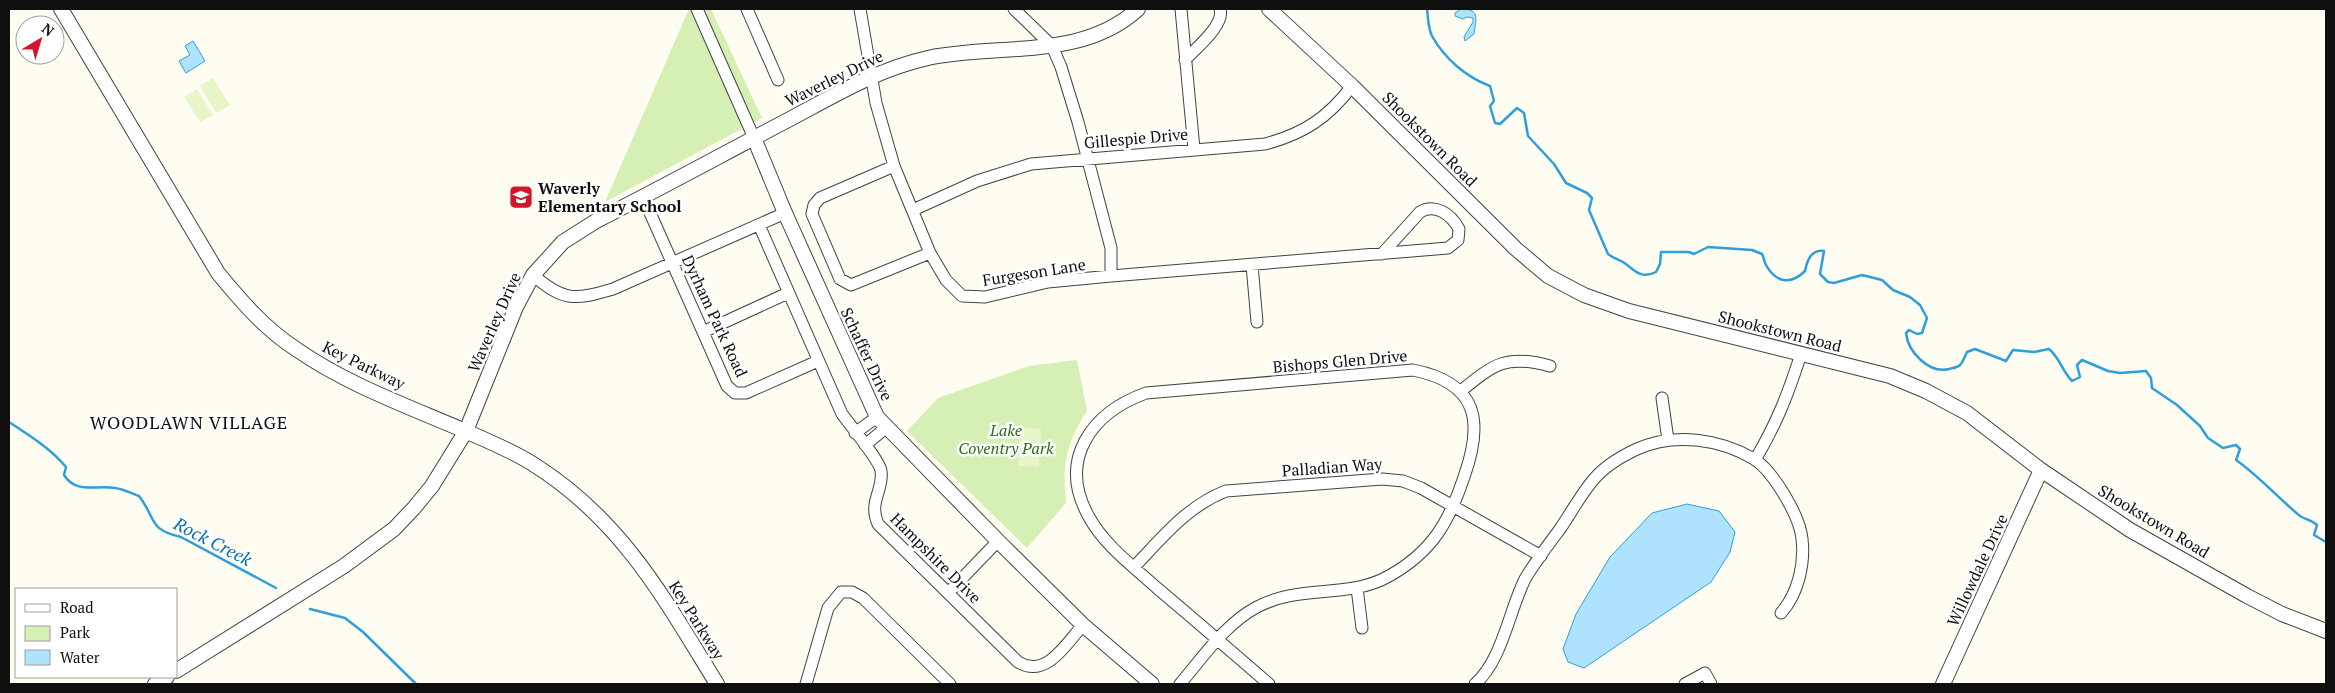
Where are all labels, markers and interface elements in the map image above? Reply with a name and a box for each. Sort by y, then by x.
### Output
north arrow [15,15,65,65]
text: N [38,19,59,40]
street label: Waverley Drive [781,45,887,111]
street label: Shookstown Road [1378,87,1482,191]
street label: Gillespie Drive [1083,122,1189,154]
place label: Waverly Elementary School [538,177,682,217]
school or university icon: Waverly Elementary School [508,184,534,210]
street label: Dyrham Park Road [677,251,753,381]
street label: Furgeson Lane [981,253,1087,291]
street label: Waverley Drive [462,269,526,375]
street label: Schaffer Drive [836,304,898,404]
street label: Shookstown Road [1716,305,1844,357]
street label: Key Parkway [319,336,410,395]
street label: Bishops Glen Drive [1272,344,1408,378]
district label: WOODLAWN VILLAGE [90,410,288,434]
park label: Lake Coventry Park [958,419,1054,459]
street label: Palladian Way [1281,452,1384,481]
street label: Shookstown Road [2094,479,2214,563]
street label: Hampshire Drive [886,508,986,608]
street label: Willowdale Drive [1941,510,2013,630]
water label: Rock Creek [169,511,256,571]
street label: Key Parkway [664,576,730,664]
legend [15,588,178,678]
text: Road [60,597,93,617]
text: Park [60,622,90,642]
text: Water [60,647,100,667]

